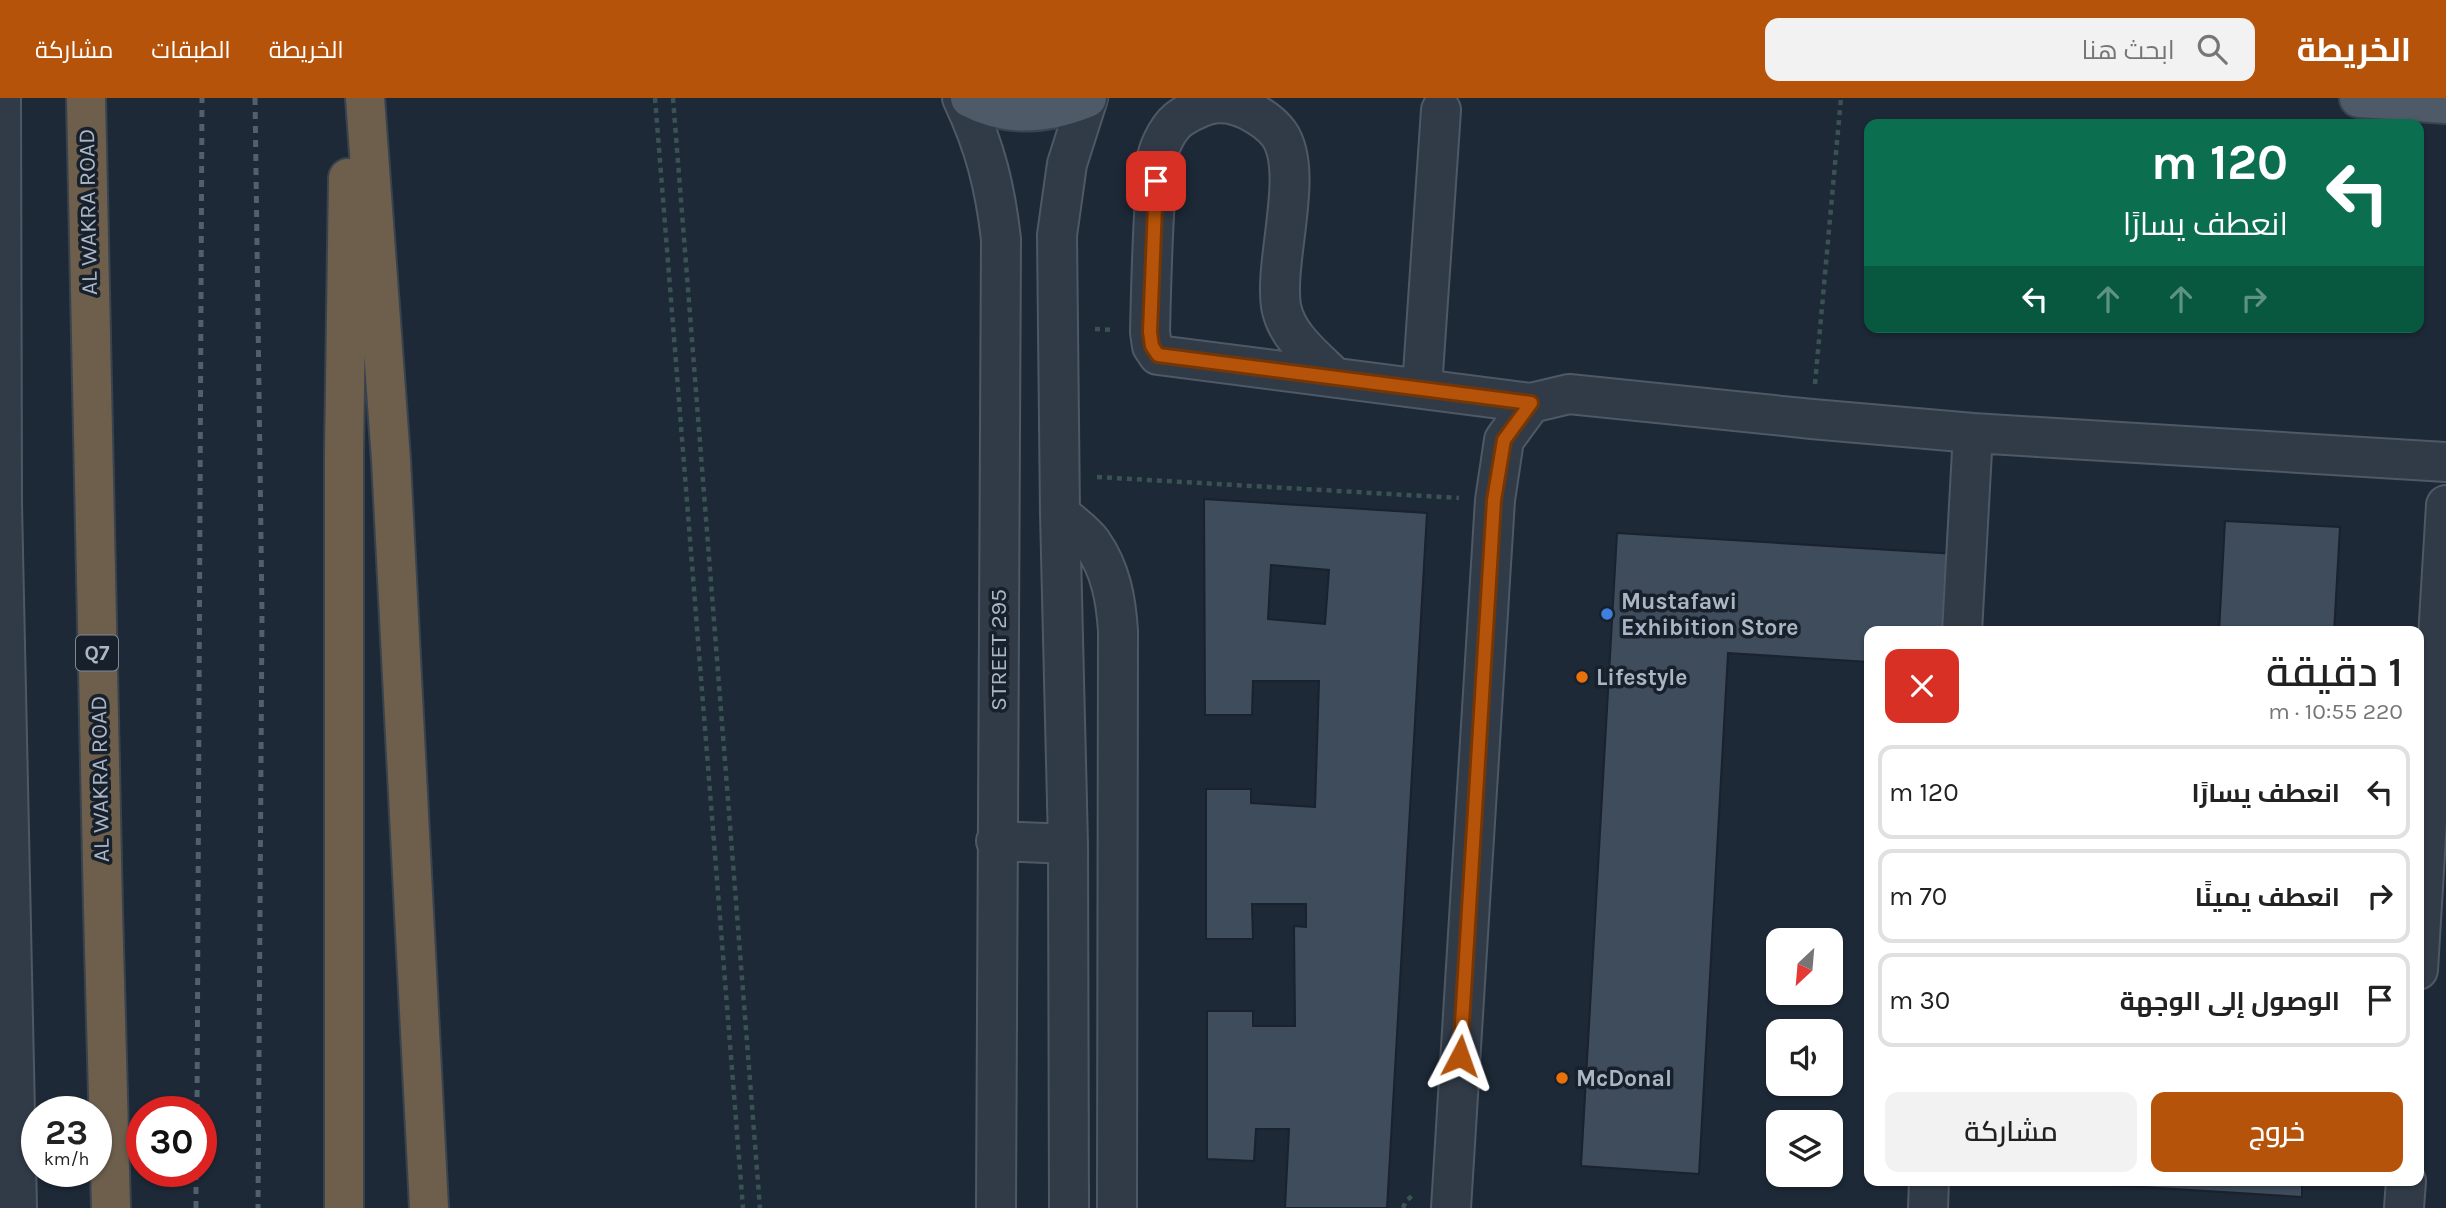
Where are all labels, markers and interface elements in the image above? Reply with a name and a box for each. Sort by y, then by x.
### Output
search box [1765,18,2255,81]
icon: search [2193,30,2231,68]
text: الخريطة [2297,31,2411,69]
text: ابحث هنا [2082,35,2175,66]
text: مشاركة [35,36,113,64]
text: الطبقات [151,36,231,64]
text: الخريطة [269,36,344,64]
street label: AL WAKRA ROAD [73,129,103,295]
text: 120 m [2151,134,2288,191]
icon: left [2312,147,2403,238]
pin [1126,151,1186,211]
icon: arrive [1137,162,1175,200]
text: انعطف يسارًا [2123,206,2288,243]
icon: left [2016,280,2054,318]
icon: ahead [2089,280,2127,318]
icon: ahead [2162,280,2200,318]
icon: right [2235,280,2273,318]
place label: Mustafawi Exhibition Store [1621,588,1799,641]
street label: STREET 295 [985,589,1012,711]
marker: Mustafawi Exhibition Store [1599,606,1615,622]
road number: Q7 [76,636,118,670]
text: 1 دقيقة [2266,647,2403,697]
button: close [1885,649,1959,723]
place label: Lifestyle [1596,664,1688,691]
marker: Lifestyle [1574,669,1590,685]
street label: AL WAKRA ROAD [85,696,115,862]
text: 220 m · 10:55 [2268,698,2403,725]
icon: left [2361,773,2399,811]
text: 120 m [1889,777,1959,808]
text: انعطف يسارًا [2192,778,2340,809]
icon: right [2361,877,2399,915]
text: 70 m [1889,881,1947,912]
text: انعطف يمينًا [2195,882,2340,913]
north arrow [1766,928,1843,1004]
map controls [1766,928,1843,1187]
icon: arrive [2361,981,2399,1019]
text: 30 m [1889,985,1950,1016]
text: الوصول إلى الوجهة [2120,986,2340,1017]
position arrow [1423,1019,1497,1093]
button: sound [1766,1019,1843,1096]
place label: McDonal [1576,1065,1672,1092]
marker: McDonal [1554,1070,1570,1086]
button: مشاركة [1885,1092,2137,1172]
button: خروج [2151,1092,2403,1172]
speed limit sign: 30 [126,1096,217,1187]
button: layers [1766,1110,1843,1187]
text: 23 [45,1112,88,1153]
text: km/h [44,1148,89,1170]

